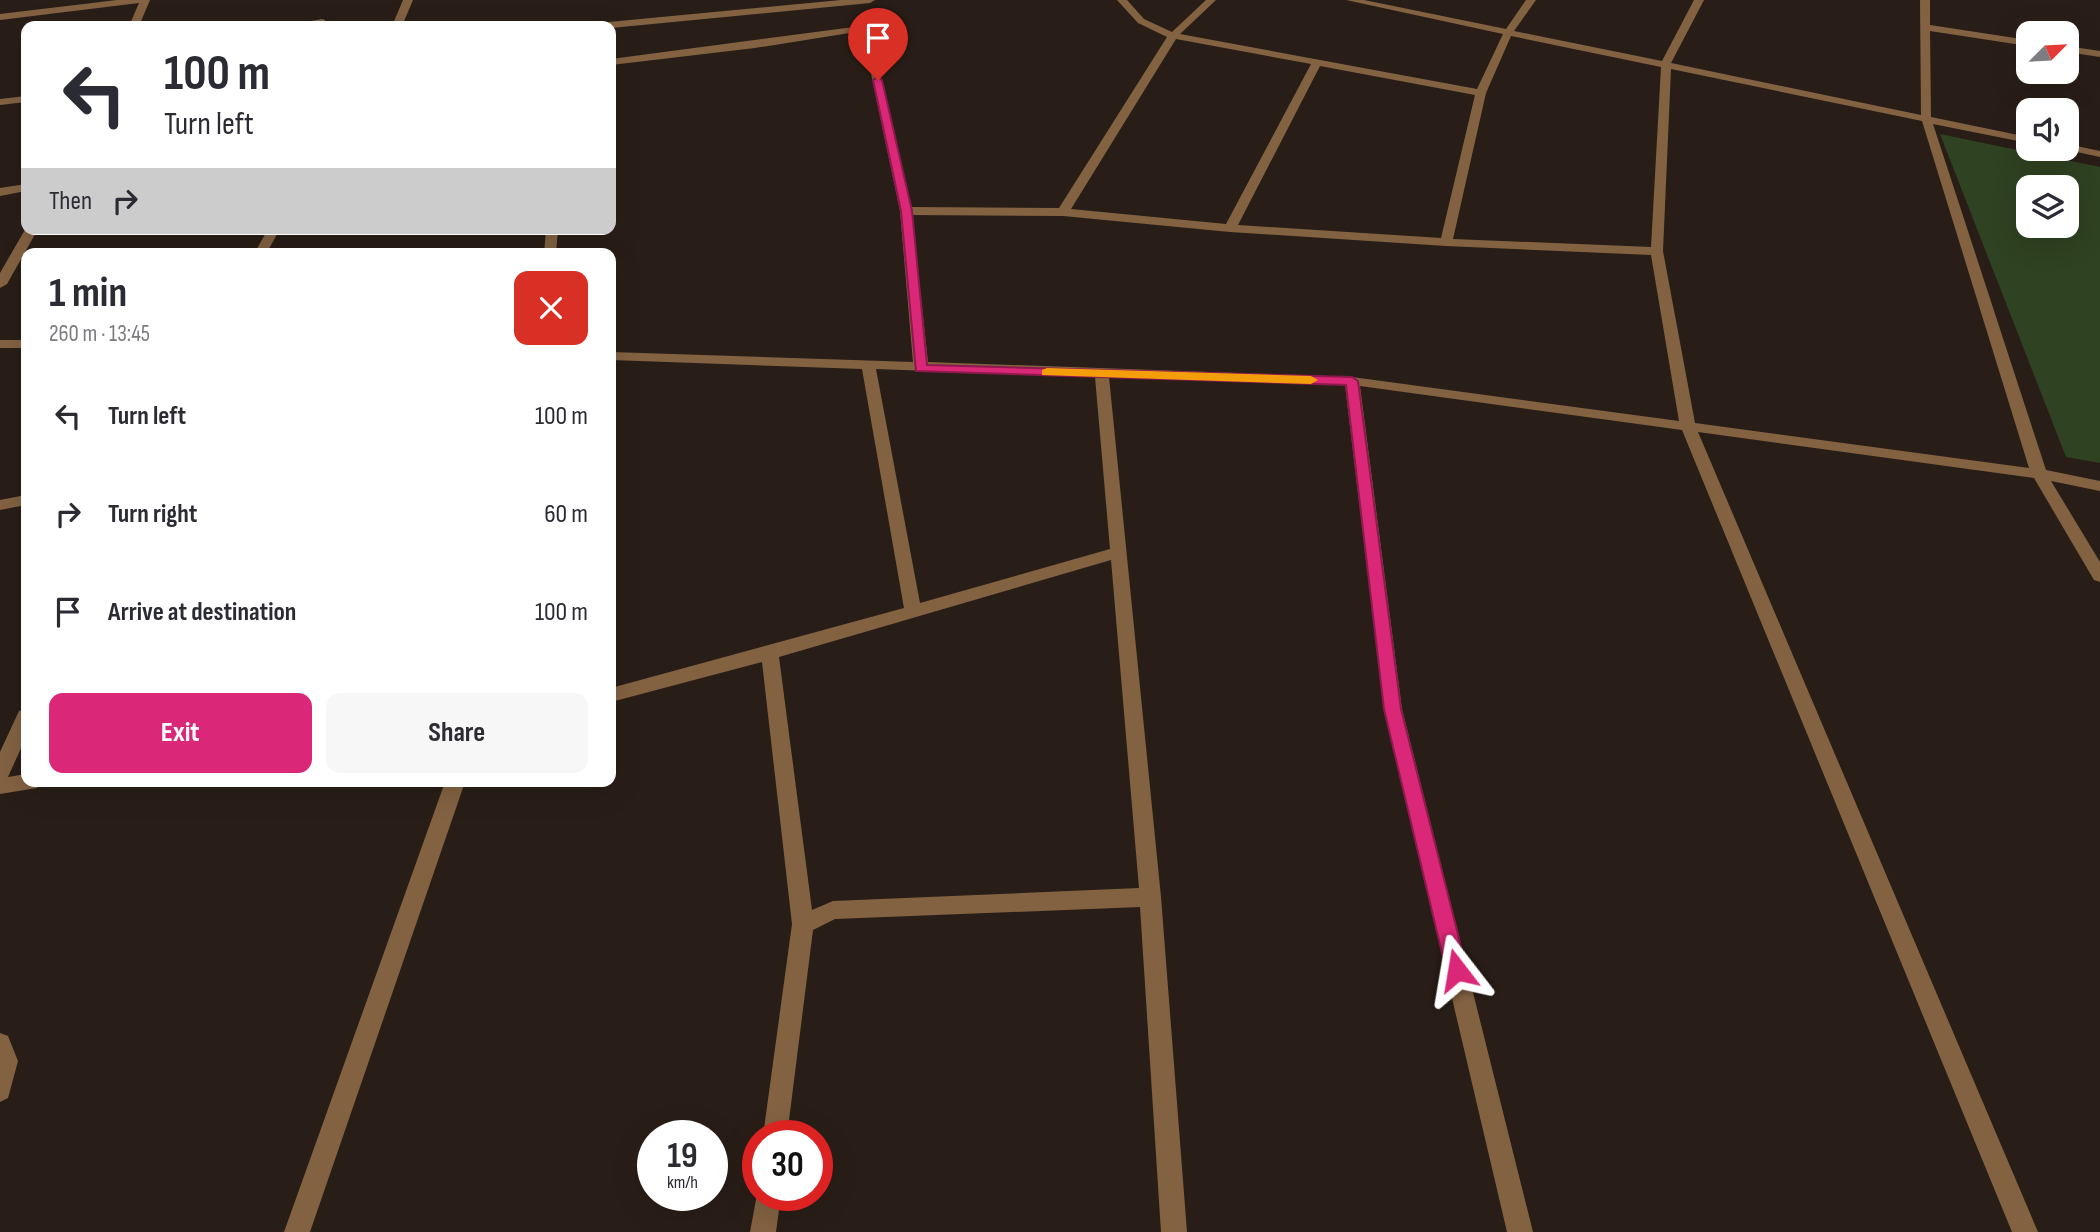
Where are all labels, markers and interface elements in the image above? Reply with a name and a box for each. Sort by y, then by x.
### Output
pin [848,8,908,80]
icon: arrive [859,19,897,57]
north arrow [2016,21,2079,84]
map controls [2016,21,2079,238]
text: 100 m [164,45,270,104]
icon: left [49,49,140,140]
button: sound [2016,98,2079,161]
text: Turn left [164,105,254,144]
button: layers [2016,175,2079,238]
icon: right [106,182,144,220]
text: Then [49,186,92,217]
text: 1 min [49,268,127,319]
button: close [514,271,588,345]
text: 260 m · 13:45 [49,320,150,348]
icon: left [49,397,87,435]
text: Turn left [108,401,186,432]
text: 100 m [535,401,588,432]
icon: right [49,495,87,533]
text: Turn right [108,499,197,530]
text: 60 m [544,499,588,530]
icon: arrive [49,593,87,631]
text: Arrive at destination [108,597,296,628]
text: 100 m [535,597,588,628]
button: Exit [49,693,312,773]
button: Share [326,693,588,773]
position arrow [1420,933,1494,1007]
speed limit sign: 30 [742,1120,833,1211]
text: 19 [667,1135,698,1178]
text: km/h [667,1172,698,1193]

